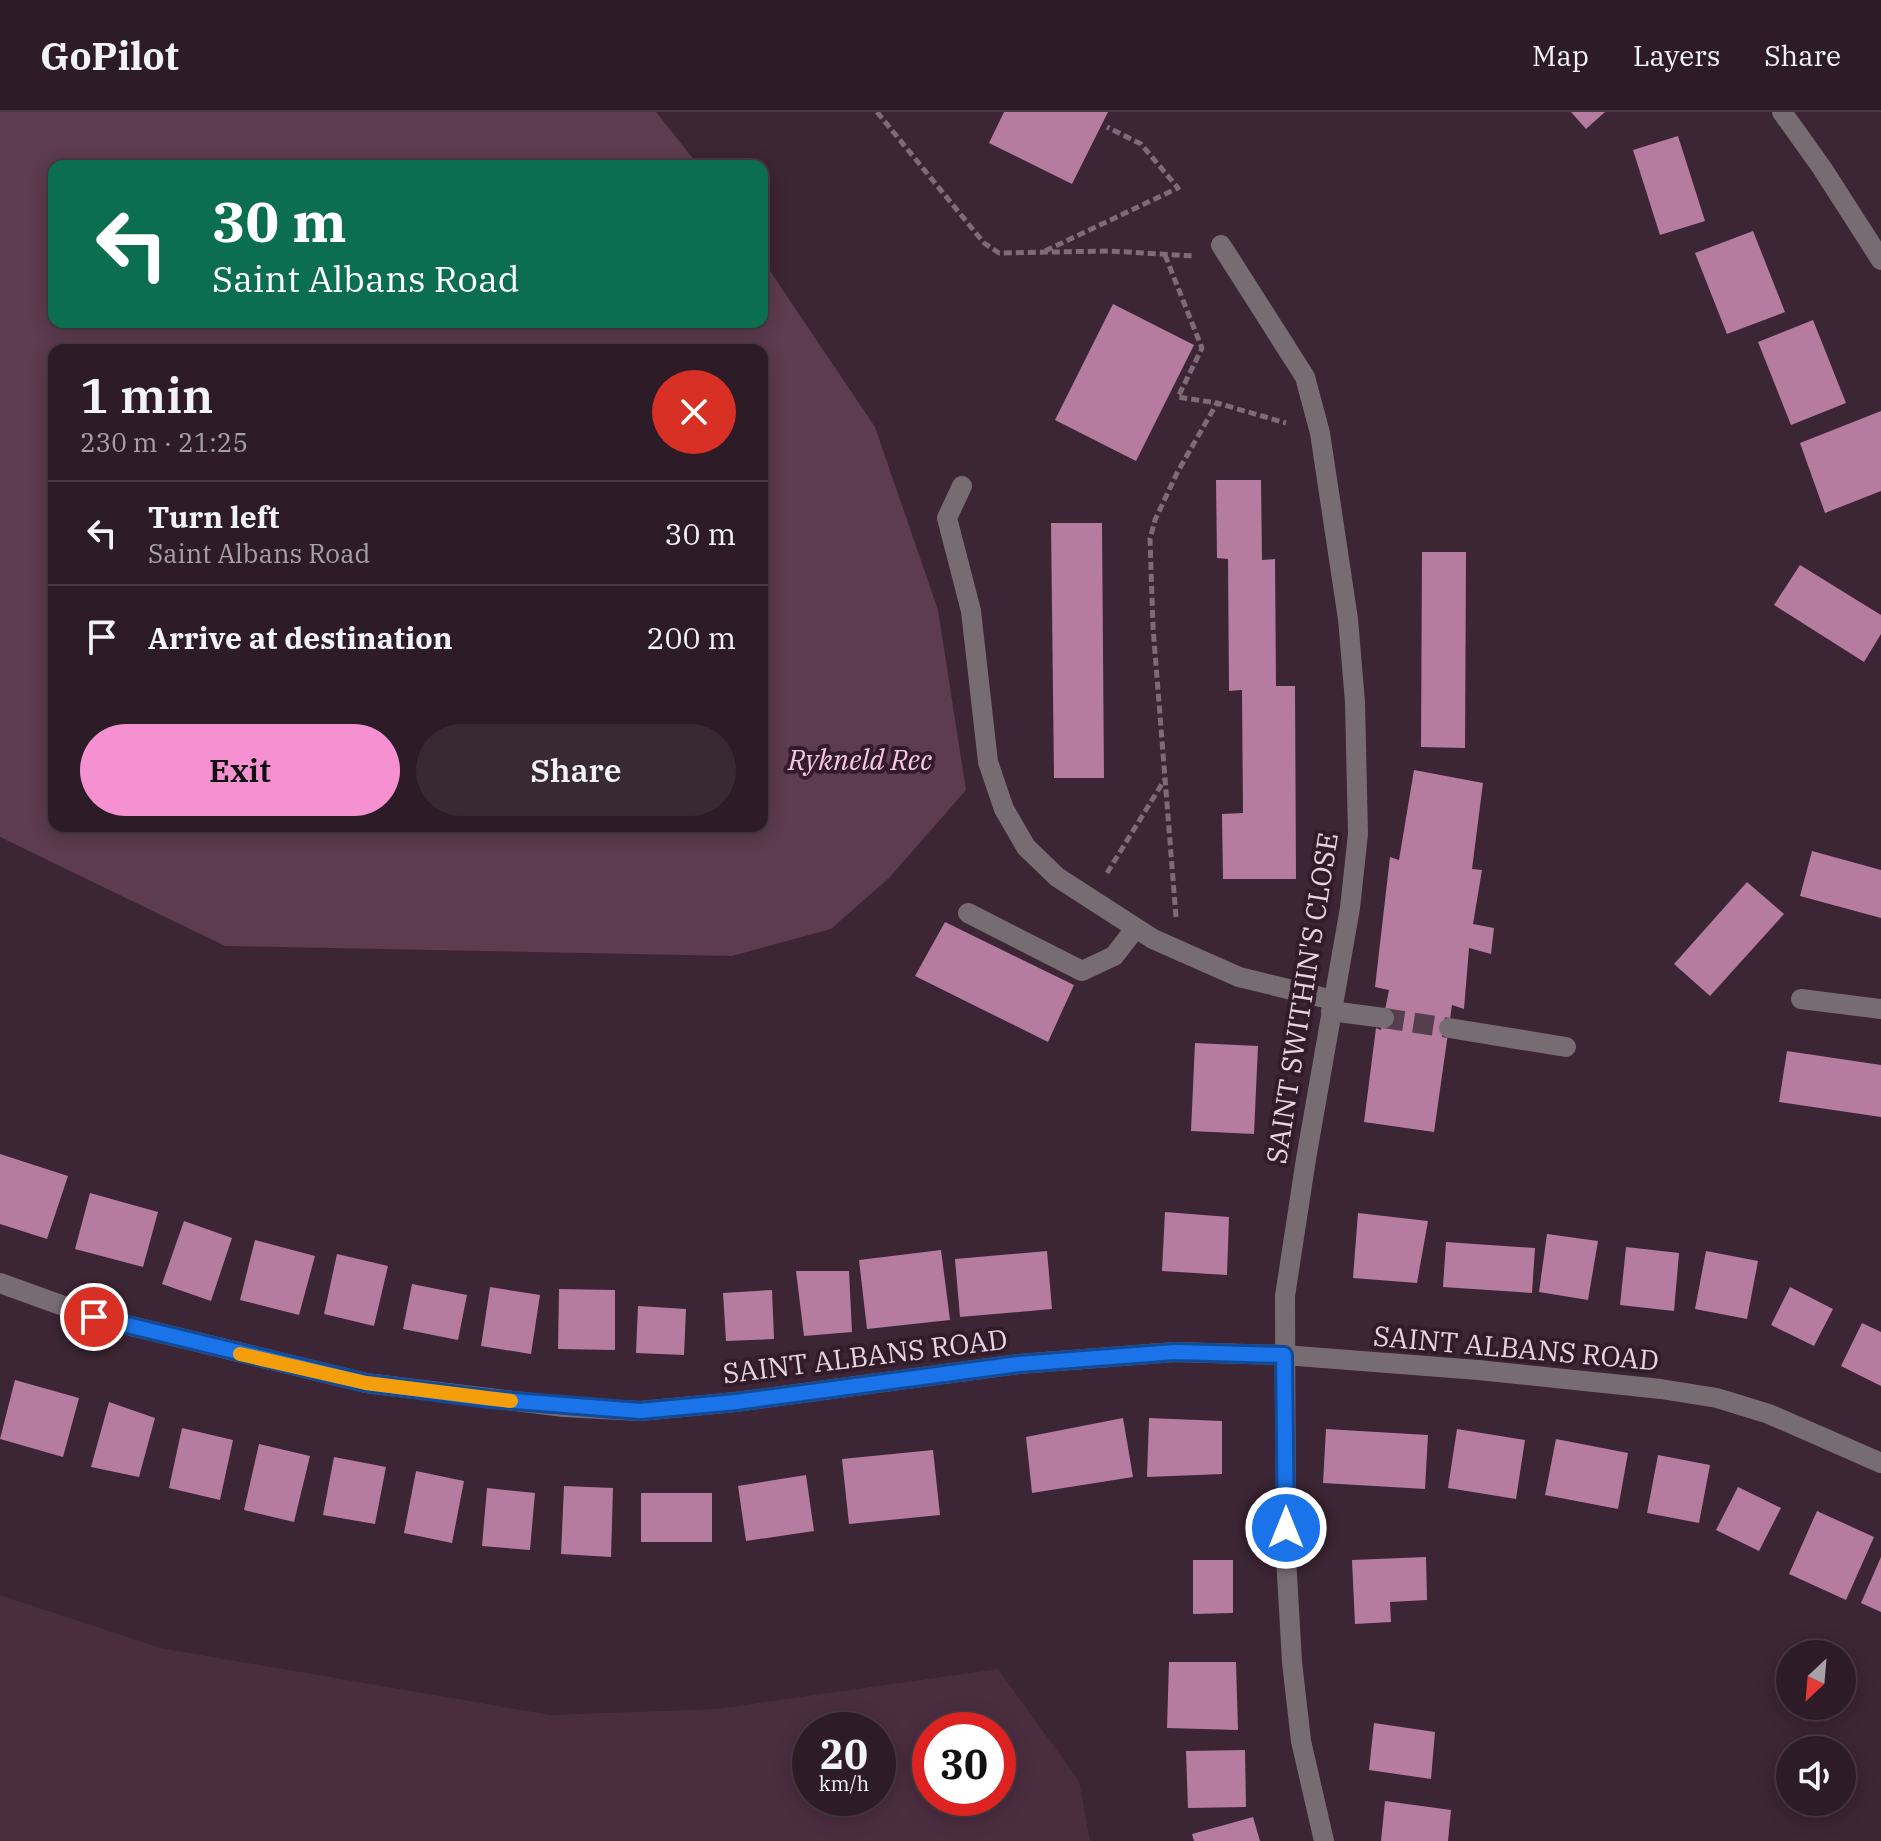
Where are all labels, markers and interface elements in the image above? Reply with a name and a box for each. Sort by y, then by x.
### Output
text: GoPilot [40,31,179,80]
text: Map [1532,37,1589,74]
text: Layers [1633,37,1720,74]
text: Share [1764,37,1841,74]
text: 30 m [212,185,347,257]
icon: left [80,192,184,296]
text: Saint Albans Road [212,255,520,302]
text: 1 min [80,364,213,426]
button: close [652,370,736,454]
text: 230 m · 21:25 [80,425,248,459]
text: Turn left [148,497,280,536]
icon: left [80,511,124,555]
text: 30 m [664,514,736,553]
text: Saint Albans Road [148,536,370,570]
icon: arrive [80,615,124,659]
text: Arrive at destination [148,618,453,657]
text: 200 m [646,618,736,657]
button: Exit [80,724,400,816]
button: Share [416,724,736,816]
park label: Rykneld Rec [787,741,932,778]
street label: SAINT SWITHIN'S CLOSE [1257,830,1346,1166]
pin [60,1283,128,1351]
icon: arrive [72,1295,116,1339]
street label: SAINT ALBANS ROAD [1372,1317,1660,1378]
street label: SAINT ALBANS ROAD [721,1320,1009,1391]
position arrow [1244,1486,1328,1570]
north arrow [1776,1640,1856,1720]
map controls [1776,1640,1856,1816]
speed limit sign: 30 [912,1712,1016,1816]
text: 20 [820,1728,868,1780]
button: sound [1776,1736,1856,1816]
text: km/h [819,1770,869,1797]

